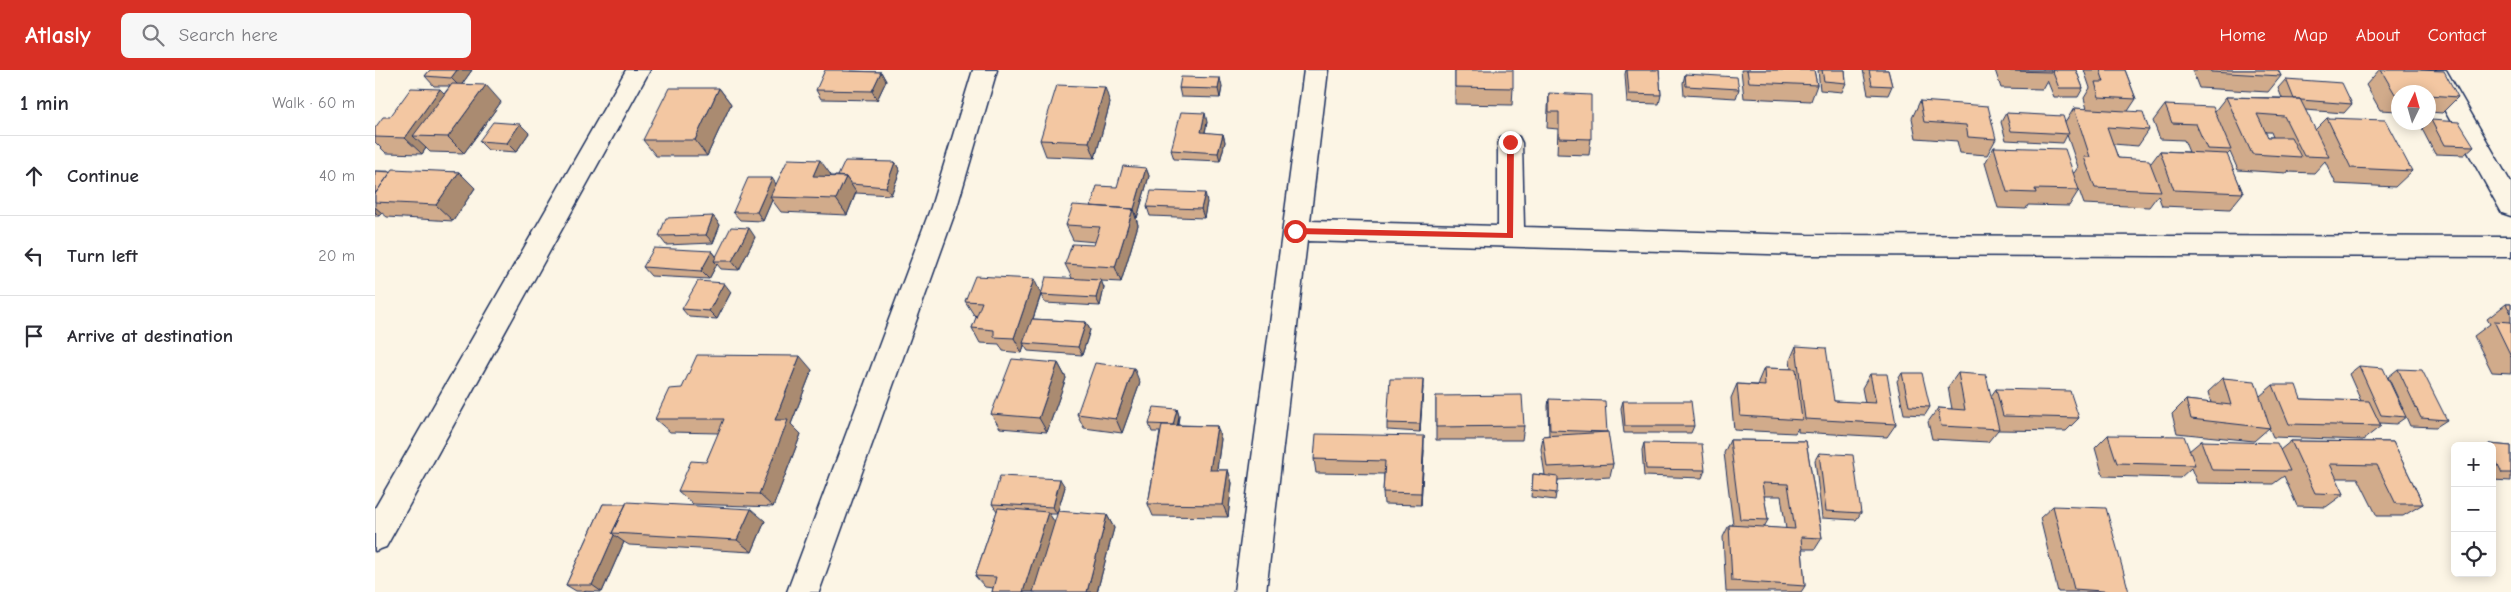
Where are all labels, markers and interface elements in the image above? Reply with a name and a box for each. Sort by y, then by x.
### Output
search box [121,13,471,58]
text: Atlasly [25,21,91,49]
icon: search [139,21,167,49]
text: Search here [179,24,278,46]
text: Home [2219,25,2266,46]
text: Map [2294,25,2328,46]
text: About [2356,25,2400,46]
text: Contact [2428,25,2486,46]
north arrow [2391,85,2436,130]
text: 1 min [20,91,69,115]
text: Walk · 60 m [272,94,355,112]
route end [1499,131,1522,154]
icon: ahead [20,162,48,190]
text: Continue [67,165,139,187]
text: 40 m [319,167,355,185]
route start [1284,220,1307,243]
icon: left [20,242,48,270]
text: Turn left [67,245,138,267]
text: 20 m [318,247,355,265]
icon: arrive [20,322,48,350]
text: Arrive at destination [67,325,233,347]
map controls [2451,442,2496,577]
button: + [2451,442,2496,487]
button: − [2451,487,2496,532]
button: locate [2451,532,2496,577]

